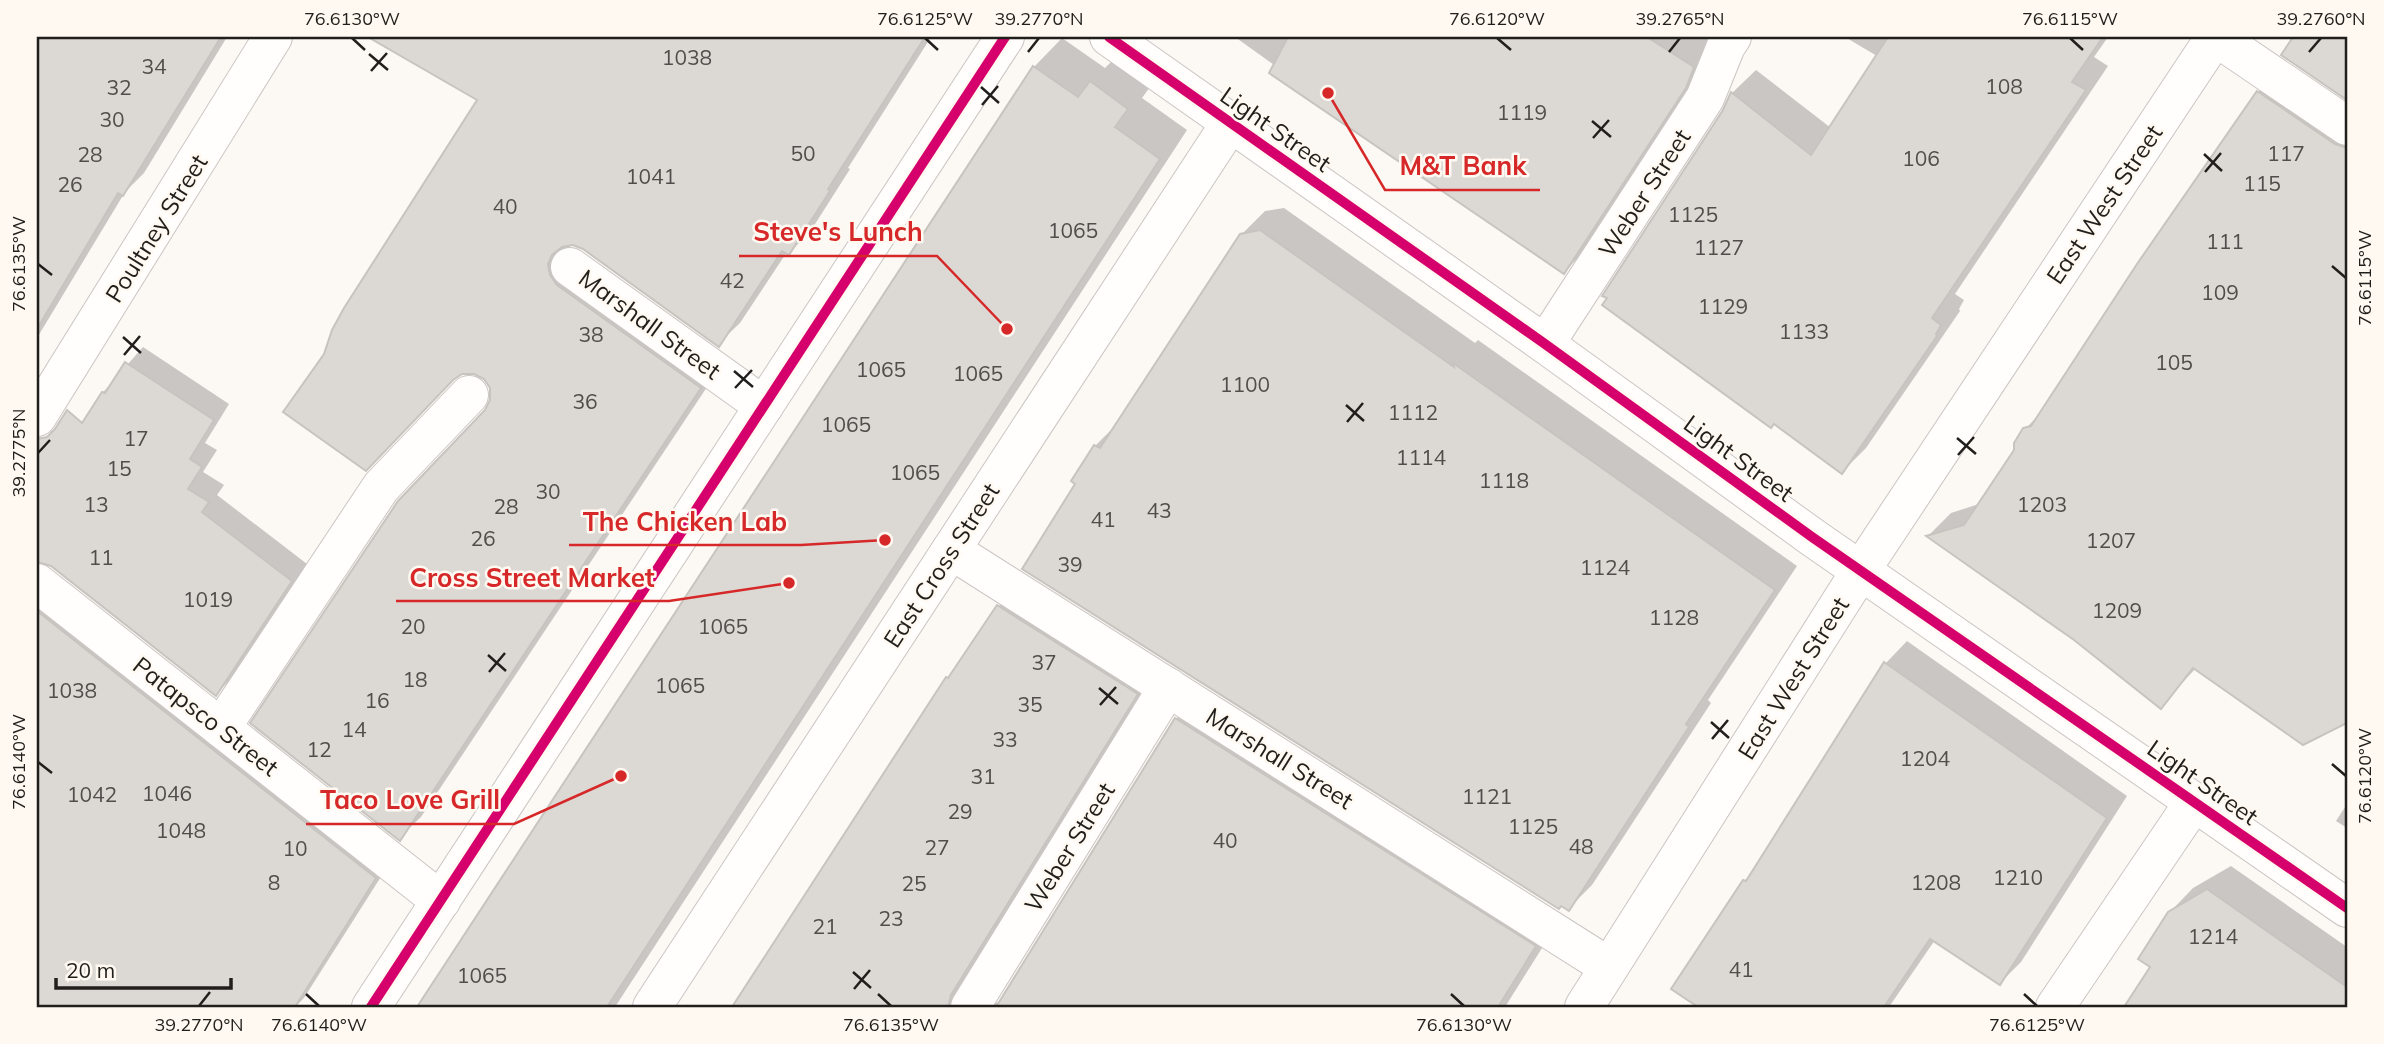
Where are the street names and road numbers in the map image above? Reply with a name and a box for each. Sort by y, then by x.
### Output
street label: Light Street [1215,80,1337,178]
street label: East West Street [2040,119,2168,289]
street label: Weber Street [1591,123,1697,263]
street label: Poultney Street [98,148,214,308]
street label: Marshall Street [573,262,727,386]
street label: Light Street [1678,408,1800,508]
street label: East Cross Street [877,477,1005,653]
street label: East West Street [1731,591,1855,765]
street label: Patapsco Street [127,650,285,782]
street label: Marshall Street [1201,701,1359,815]
street label: Light Street [2142,733,2264,831]
street label: Weber Street [1017,777,1121,917]

